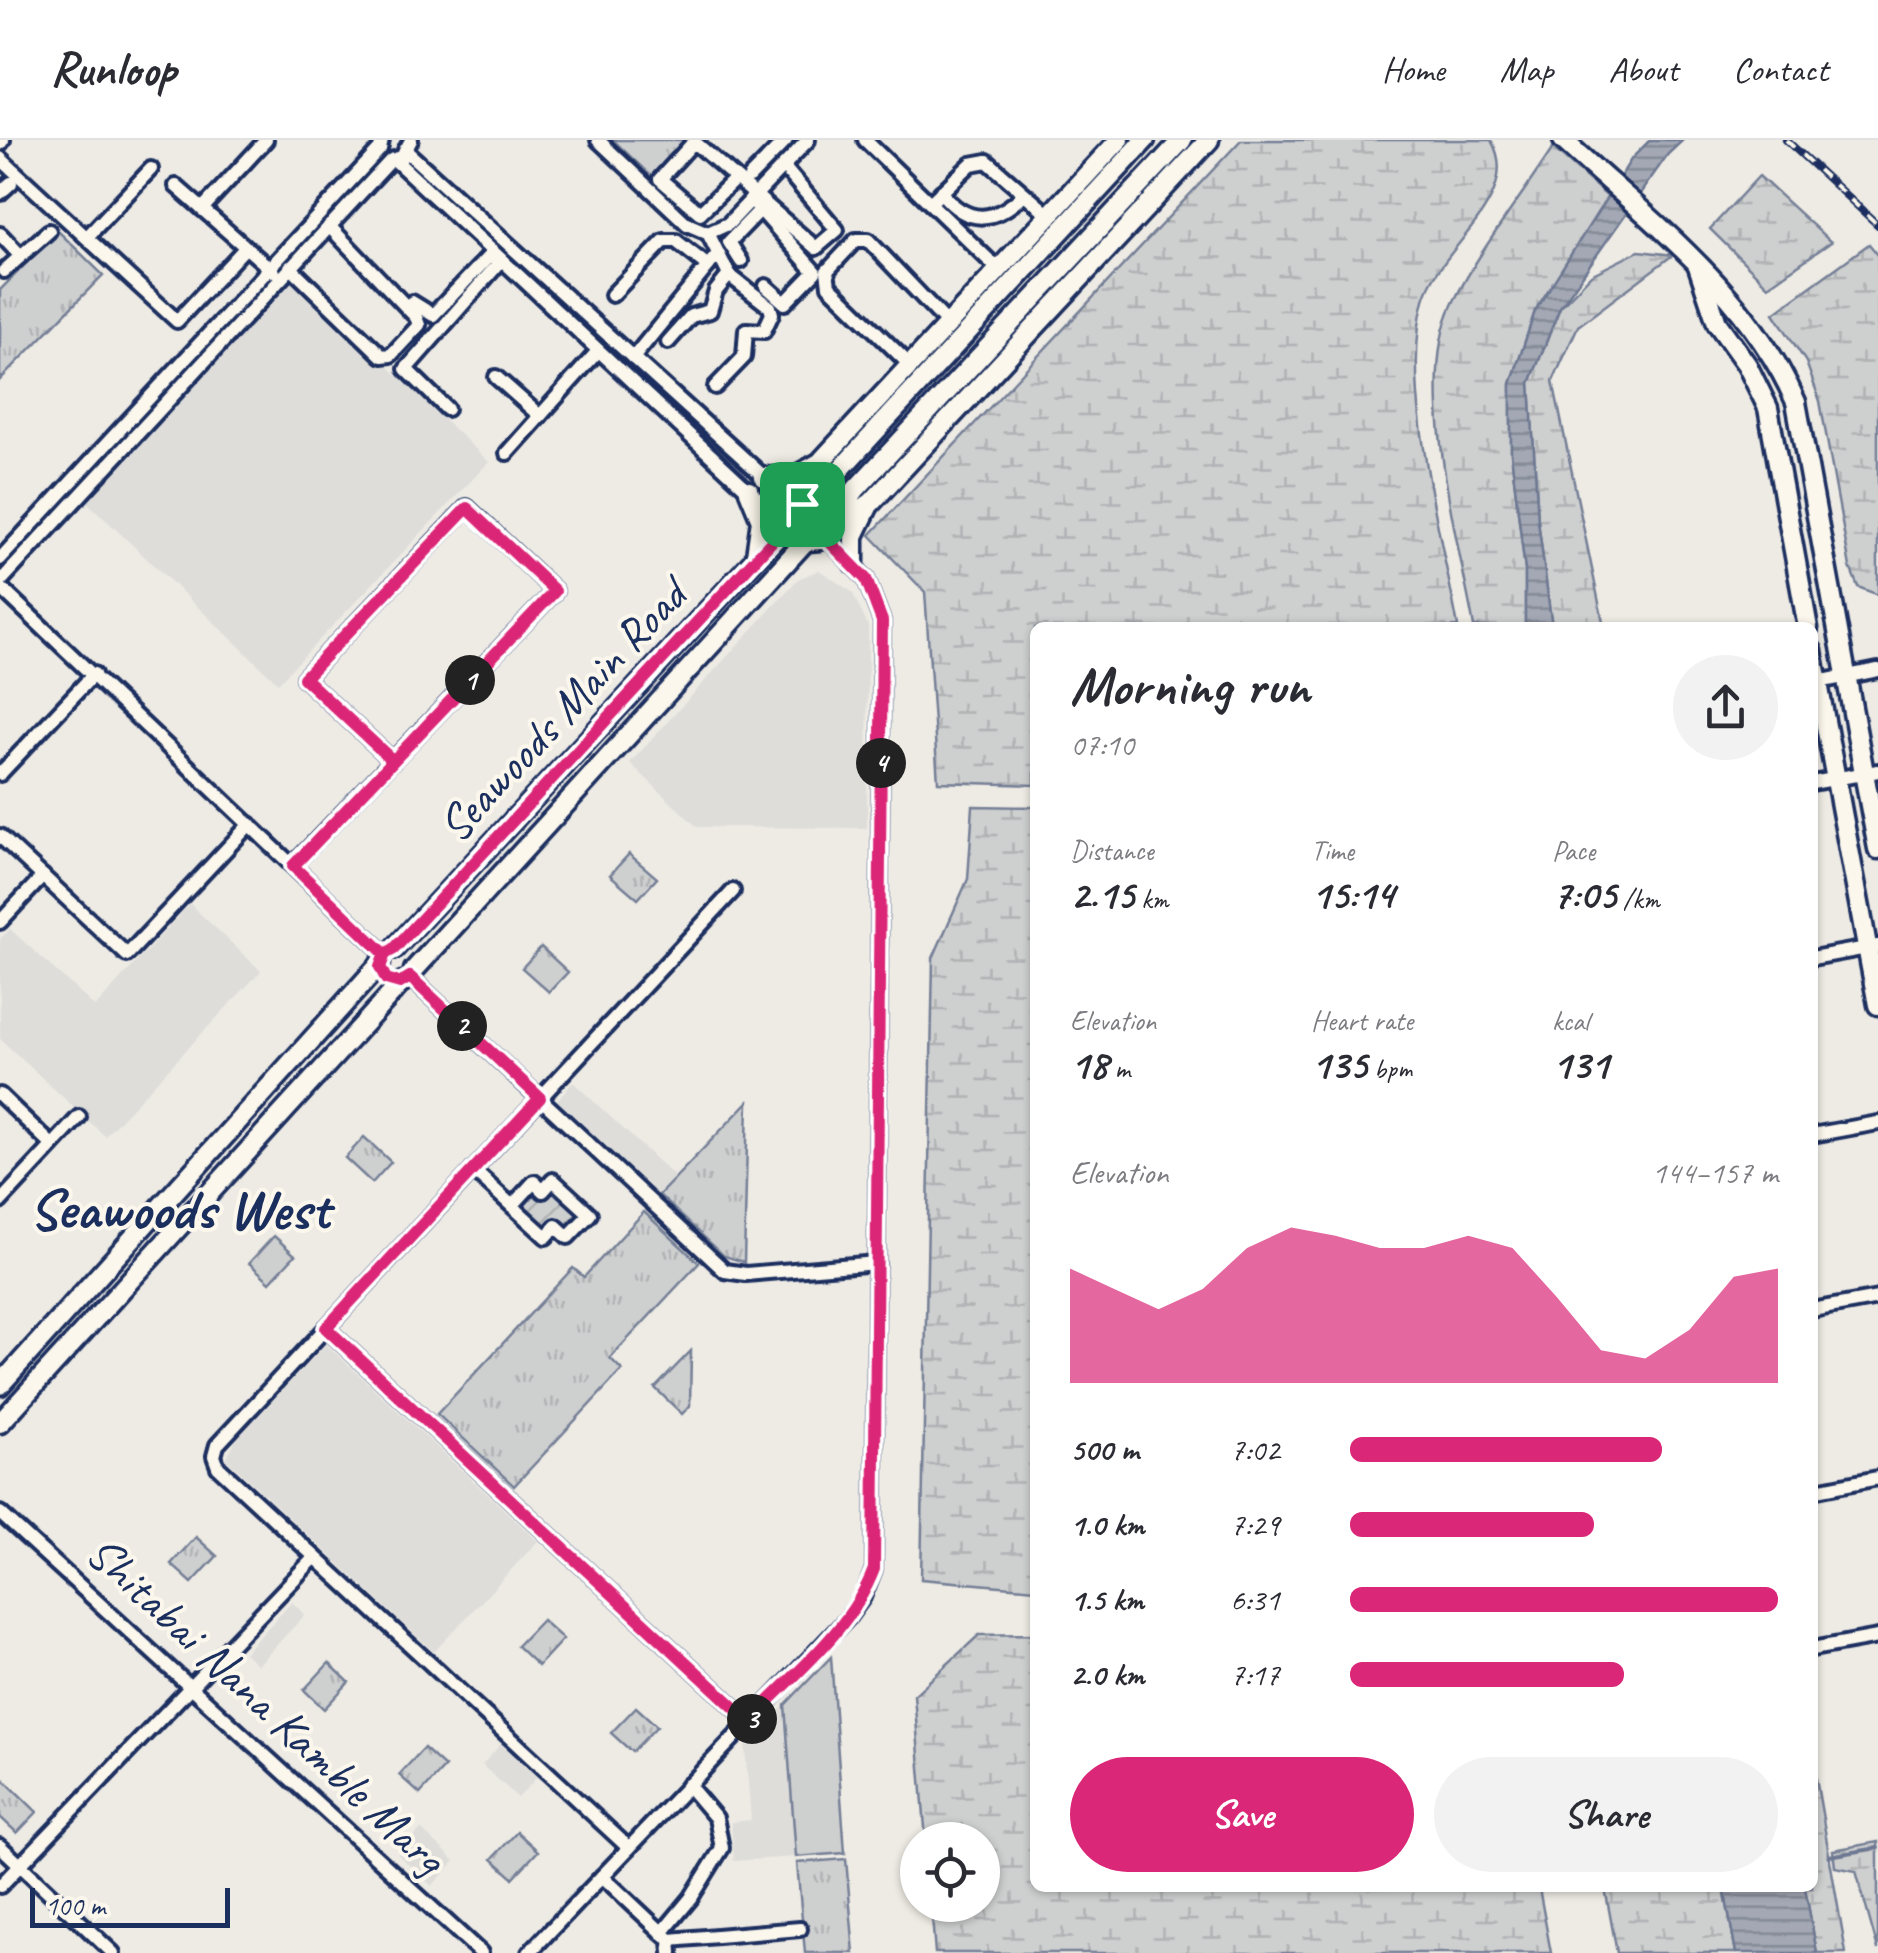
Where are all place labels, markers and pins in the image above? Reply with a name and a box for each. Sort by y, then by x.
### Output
pin [760,462,845,547]
pin: 1 [445,655,495,705]
pin: 4 [856,738,906,788]
pin: 2 [437,1001,487,1051]
pin: 3 [727,1694,777,1744]

